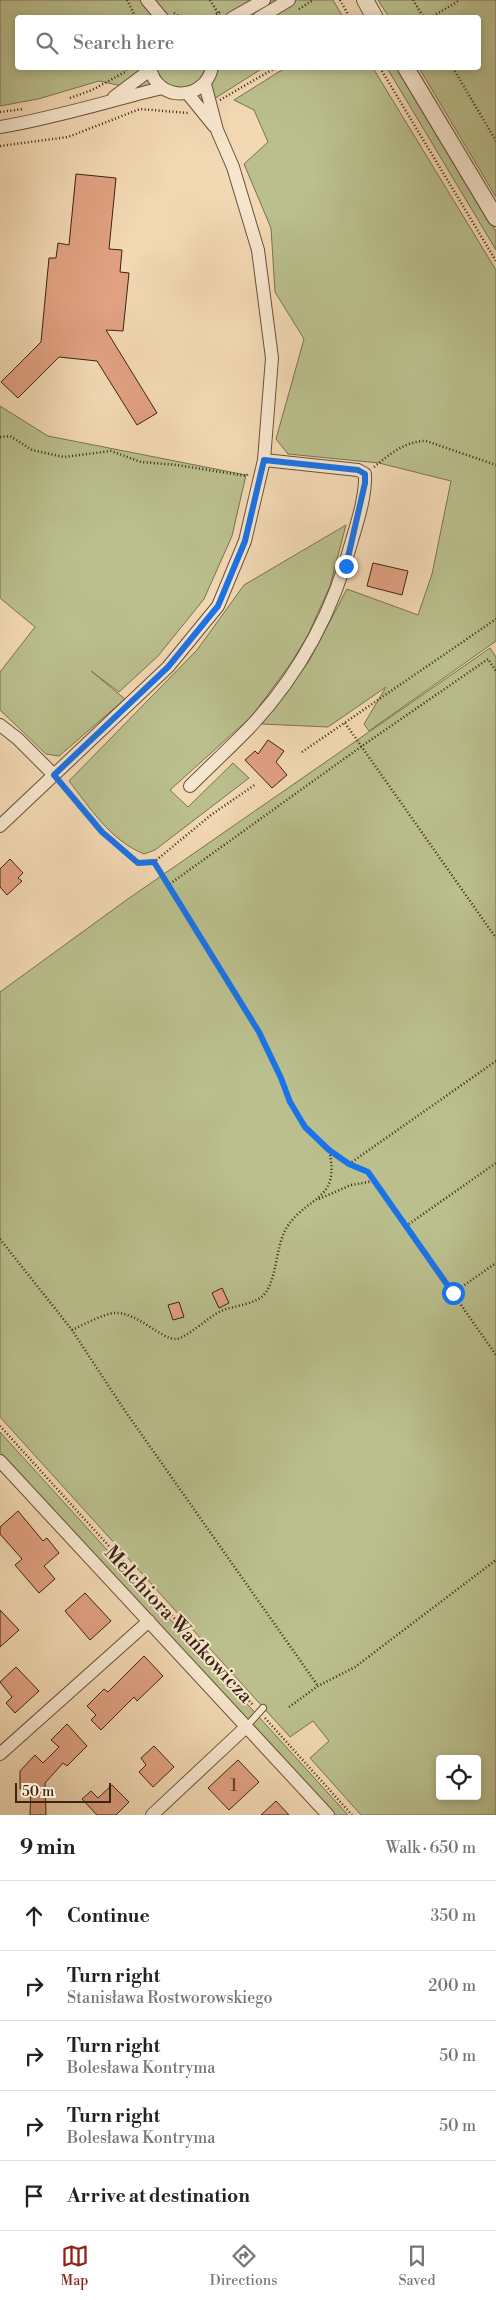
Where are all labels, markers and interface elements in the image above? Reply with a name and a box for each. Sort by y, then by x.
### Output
search box [15,15,481,70]
icon: search [33,29,61,57]
text: Search here [73,31,174,55]
route end [335,555,358,578]
route start [442,1282,465,1305]
street label: Melchiora Wańkowicza [98,1541,258,1710]
map controls [436,1755,481,1800]
button: locate [436,1755,481,1800]
house number: 1 [230,1774,238,1797]
scale bar [15,1780,111,1803]
text: 50 m [22,1783,54,1801]
text: 9 min [20,1835,75,1861]
text: Walk · 650 m [386,1838,476,1858]
icon: ahead [20,1902,48,1930]
text: Continue [67,1904,150,1928]
text: 350 m [430,1906,476,1926]
text: Turn right [67,1964,160,1988]
icon: right [20,1972,48,2000]
text: 200 m [428,1976,476,1996]
text: Stanisława Rostworowskiego [67,1988,273,2008]
text: Turn right [67,2034,160,2058]
icon: right [20,2042,48,2070]
text: 50 m [439,2046,476,2066]
text: Bolesława Kontryma [67,2058,215,2078]
text: Turn right [67,2104,160,2128]
icon: right [20,2112,48,2140]
text: 50 m [439,2116,476,2136]
text: Bolesława Kontryma [67,2128,215,2148]
icon: arrive [20,2182,48,2210]
text: Arrive at destination [67,2184,250,2208]
tab: Map [61,2242,89,2290]
tab: Directions [210,2242,277,2290]
tab: Saved [399,2242,435,2290]

